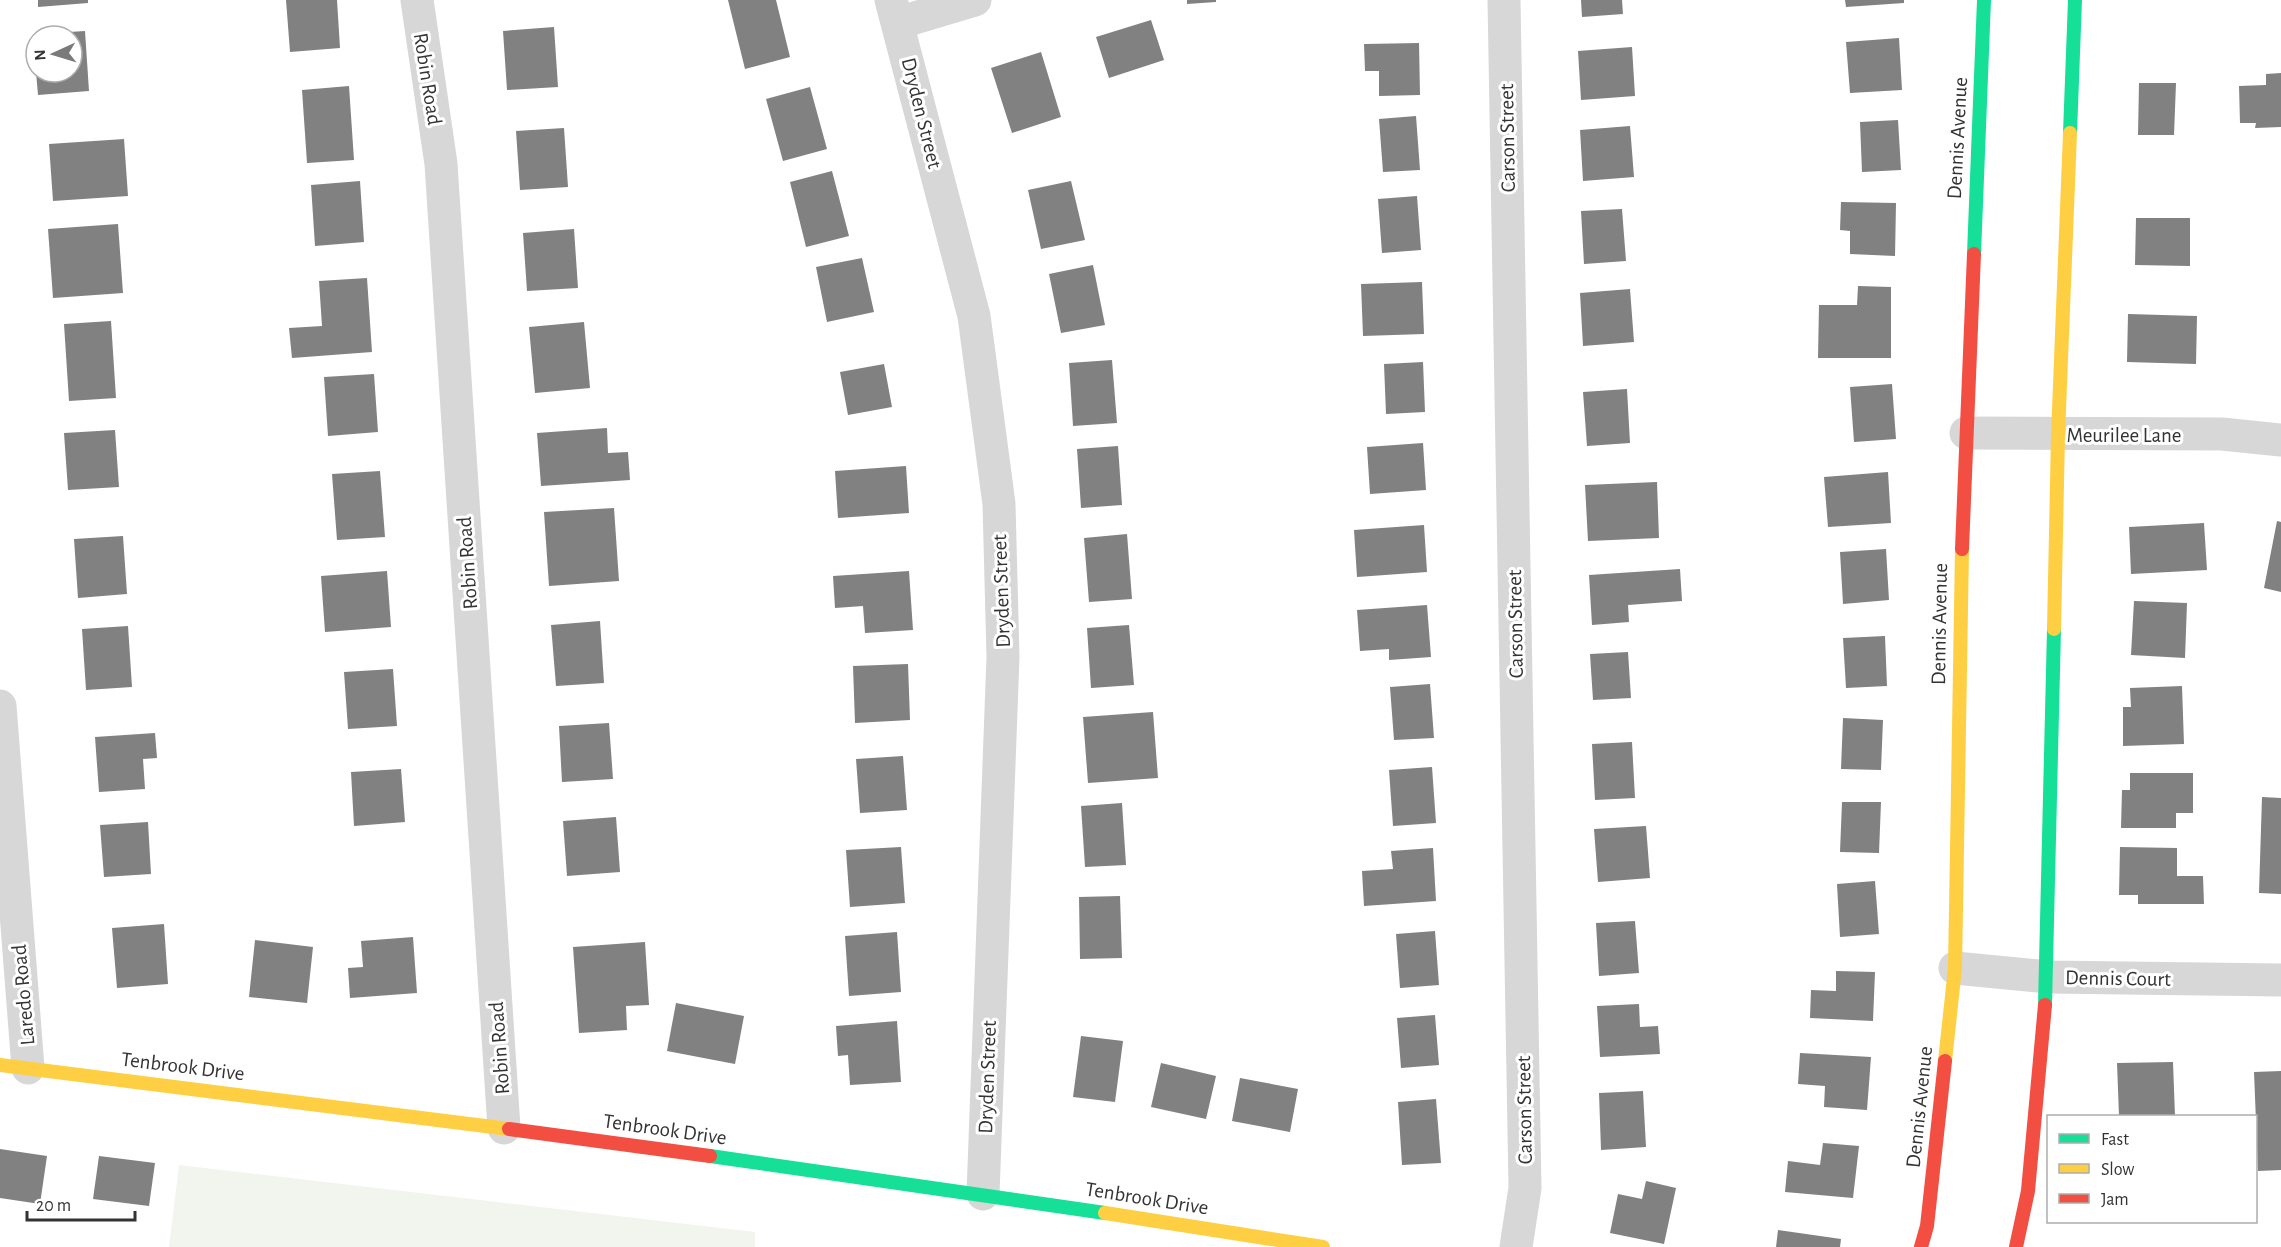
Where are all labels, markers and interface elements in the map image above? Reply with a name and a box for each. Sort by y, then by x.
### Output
north arrow [24,24,84,84]
street label: Robin Road [410,31,445,127]
text: N [32,49,48,61]
street label: Dryden Street [898,55,946,171]
street label: Dennis Avenue [1944,76,1971,200]
street label: Carson Street [1496,83,1519,193]
street label: Meurilee Lane [2067,425,2181,446]
street label: Robin Road [454,516,481,610]
street label: Dryden Street [989,534,1014,648]
street label: Dennis Avenue [1928,563,1951,685]
street label: Carson Street [1504,569,1527,679]
street label: Laredo Road [9,944,38,1046]
street label: Dennis Court [2065,967,2171,990]
street label: Robin Road [486,1001,513,1095]
street label: Dryden Street [975,1020,1000,1134]
street label: Dennis Avenue [1903,1045,1936,1169]
street label: Tenbrook Drive [120,1049,246,1084]
street label: Carson Street [1513,1055,1536,1165]
street label: Tenbrook Drive [602,1110,728,1149]
legend [2047,1115,2257,1223]
text: Fast [2101,1131,2129,1149]
text: Slow [2101,1161,2134,1179]
street label: Tenbrook Drive [1084,1178,1210,1219]
scale bar [27,1184,135,1222]
text: Jam [2101,1191,2129,1209]
text: 20 m [36,1197,71,1215]

